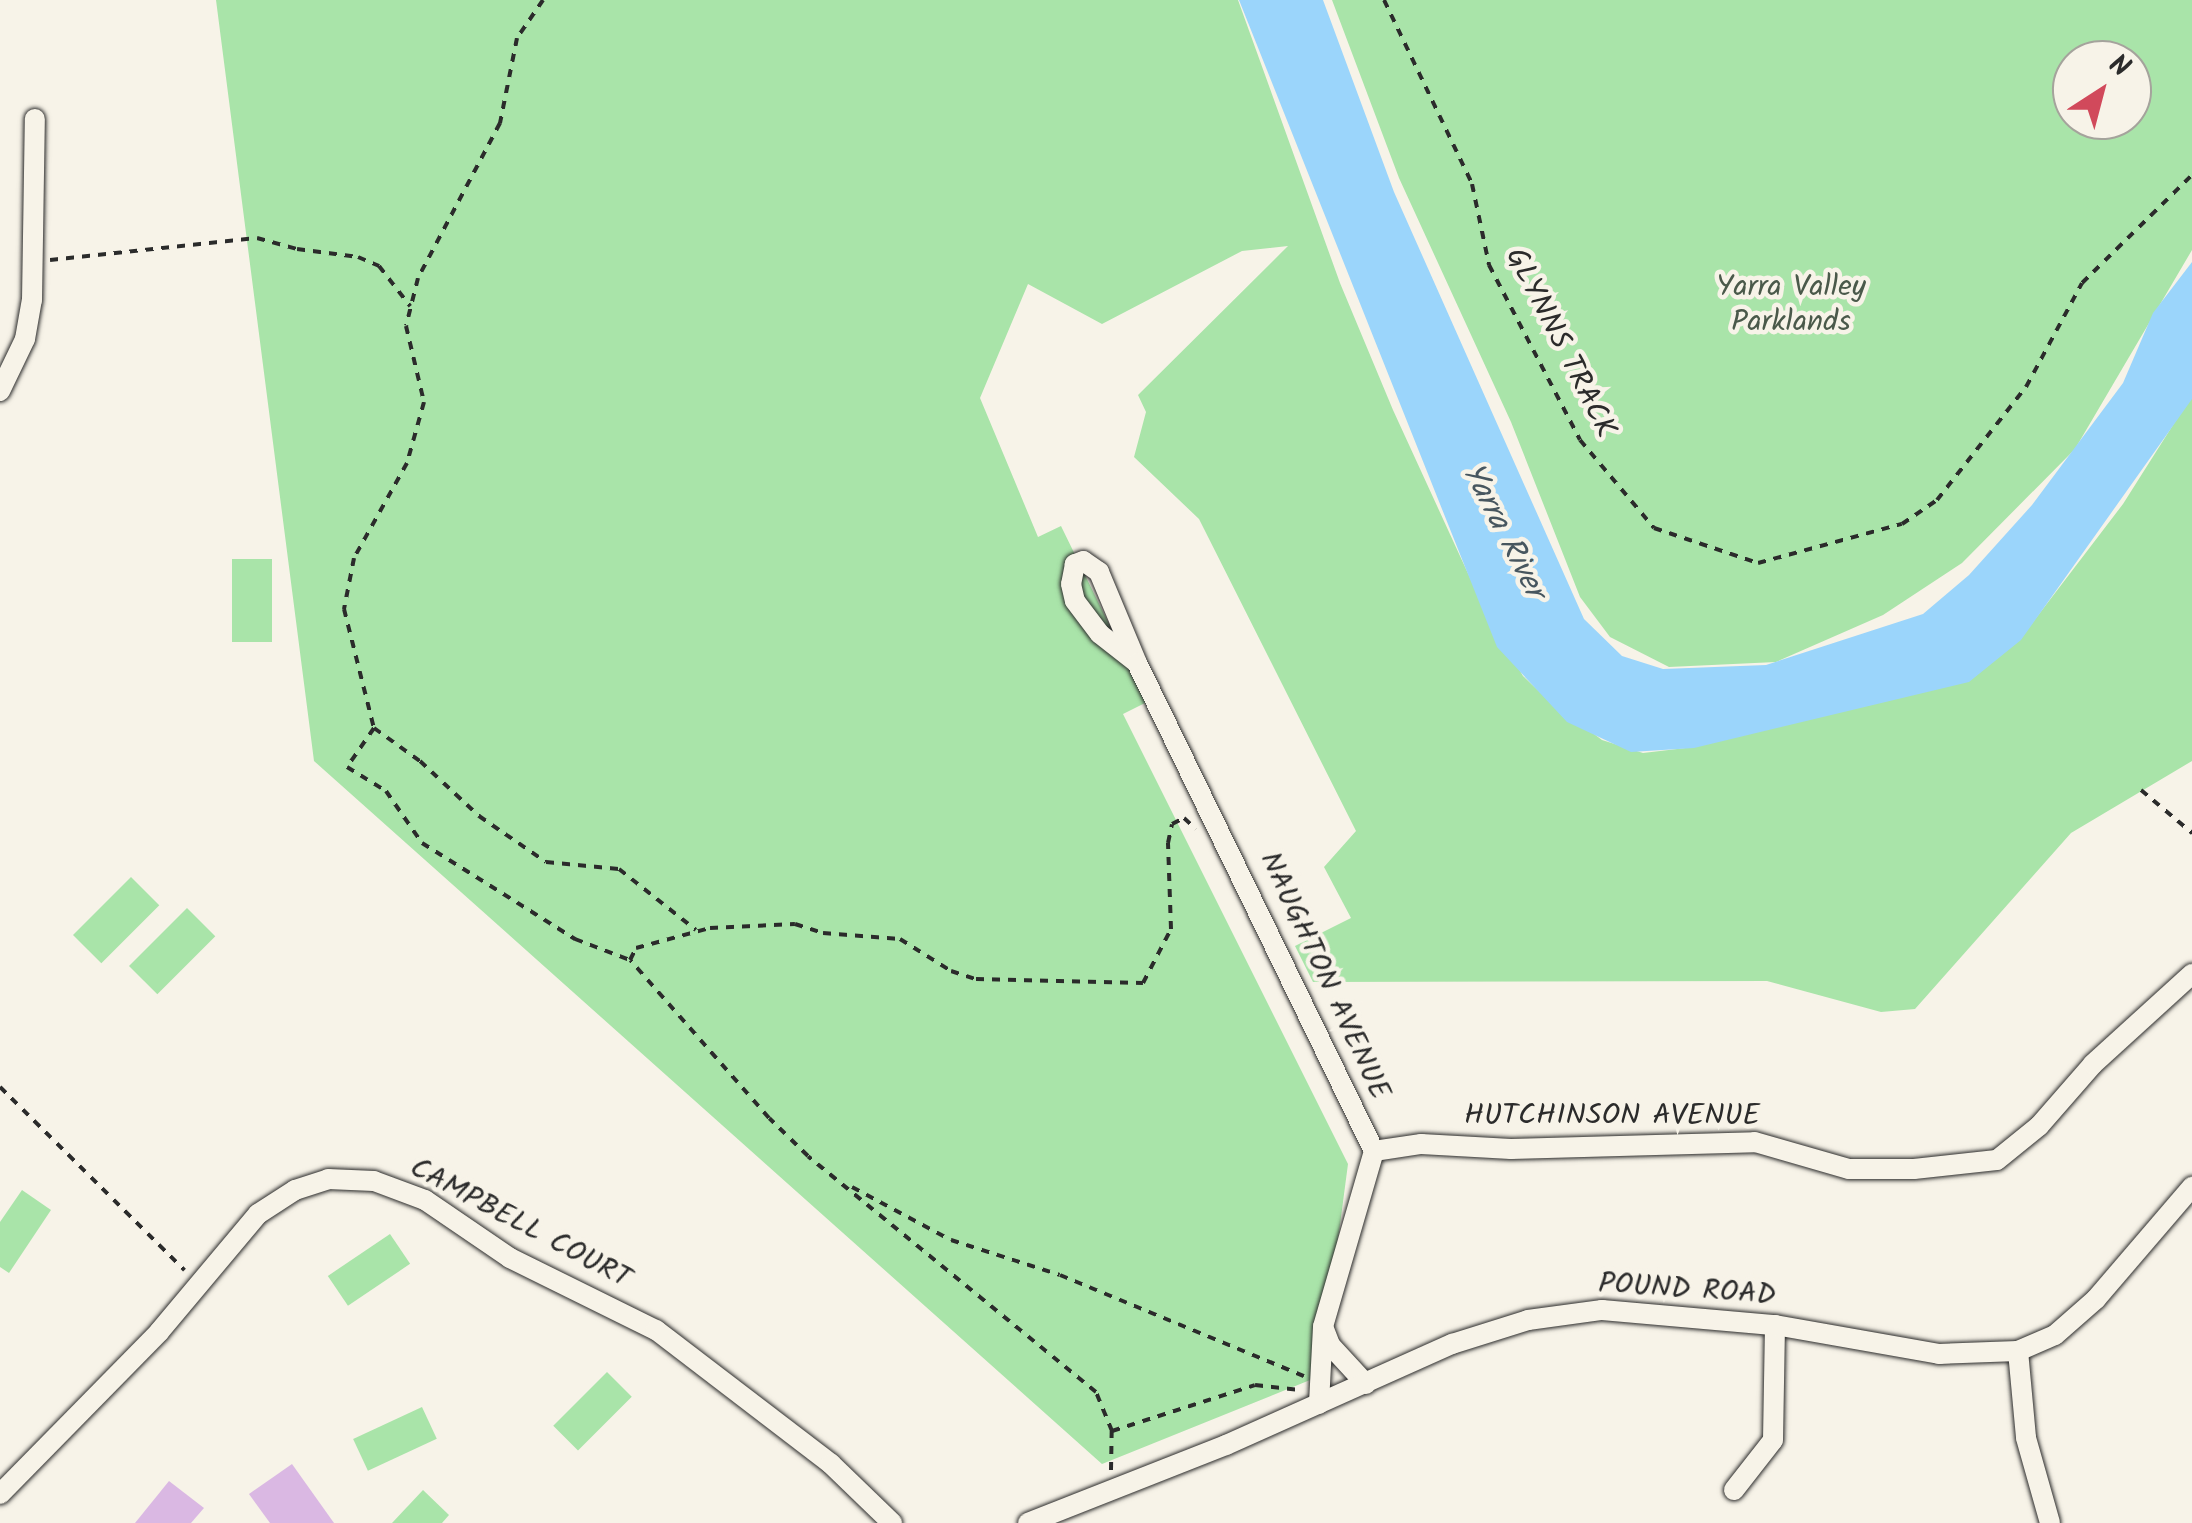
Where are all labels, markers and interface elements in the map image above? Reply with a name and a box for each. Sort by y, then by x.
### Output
north arrow [2052,40,2152,140]
text: N [2098,44,2139,90]
street label: GLYNNS TRACK [1497,242,1623,444]
park label: Yarra Valley Parklands [1716,269,1866,340]
water label: Yarra River [1451,457,1553,605]
street label: NAUGHTON AVENUE [1251,846,1397,1106]
street label: HUTCHINSON AVENUE [1464,1098,1760,1134]
street label: CAMPBELL COURT [403,1150,637,1298]
street label: POUND ROAD [1597,1266,1777,1314]

